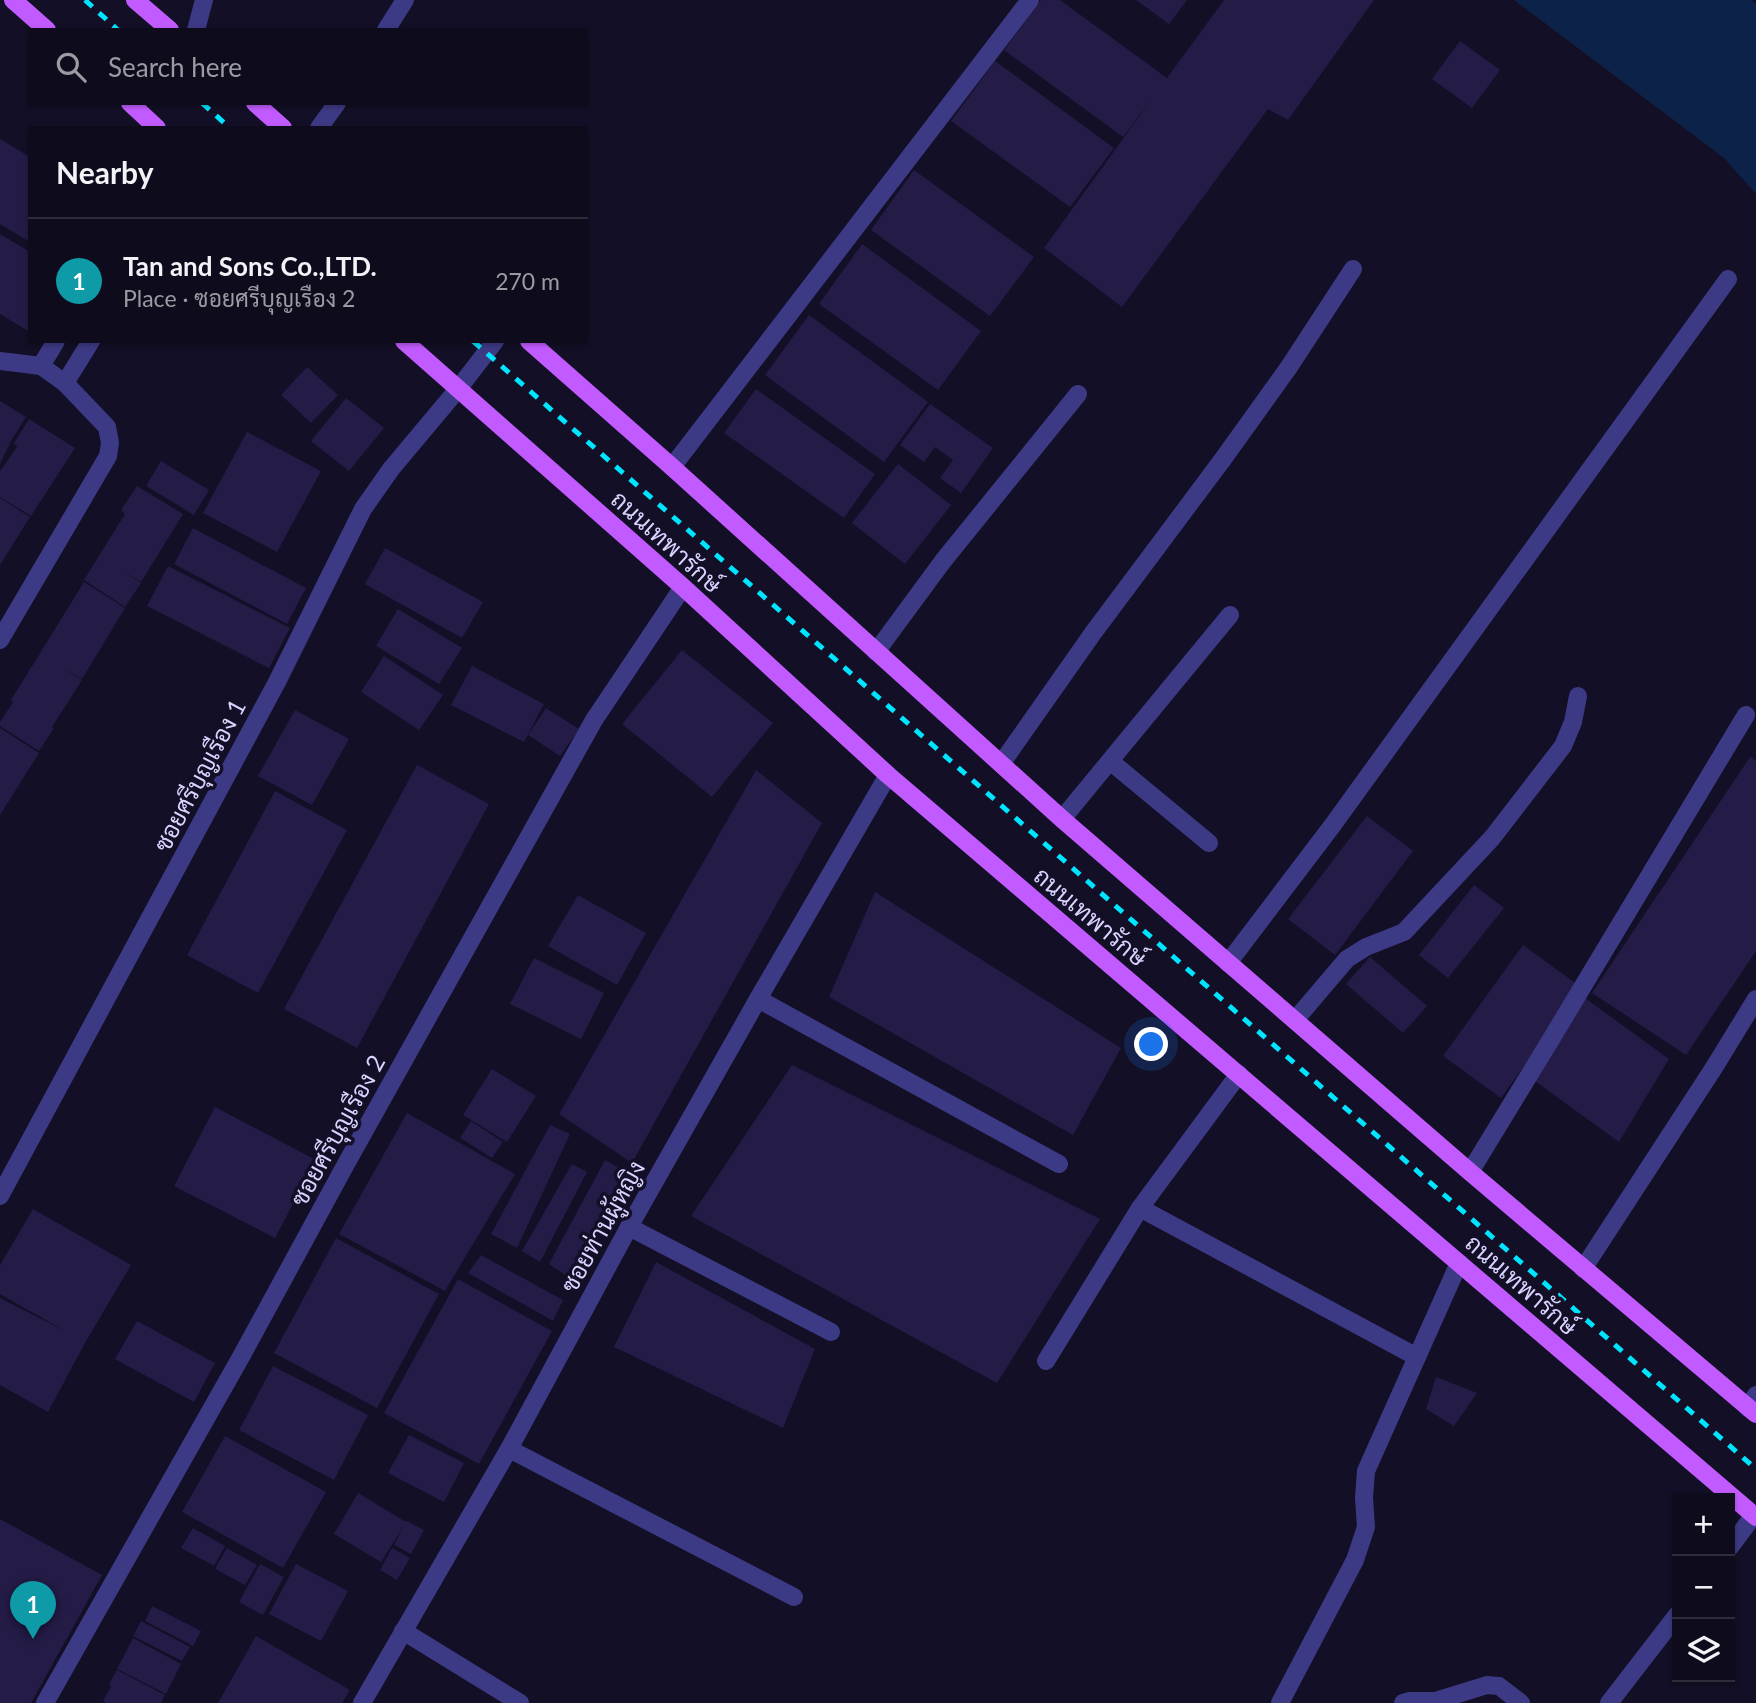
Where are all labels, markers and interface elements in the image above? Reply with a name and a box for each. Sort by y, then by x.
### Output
search box [28,28,588,105]
icon: search [52,48,90,86]
text: Search here [108,51,242,83]
text: Nearby [56,154,154,190]
text: Tan and Sons Co.,LTD. [123,250,377,282]
text: 1 [72,267,86,295]
text: 270 m [495,267,560,295]
text: Place · ซอยศรีบุญเรือง 2 [123,284,355,312]
street label: ถนนเทพารักษ์ [606,484,729,599]
street label: ซอยศรีบุญเรือง 1 [147,694,254,857]
street label: ถนนเทพารักษ์ [1029,860,1154,972]
your location [1134,1027,1168,1061]
street label: ซอยศรีบุญเรือง 2 [284,1049,393,1212]
street label: ซอยท่านผู้หญิง [554,1155,654,1299]
street label: ถนนเทพารักษ์ [1460,1228,1584,1341]
map controls [1672,1493,1735,1682]
button: + [1672,1493,1735,1556]
button: − [1672,1556,1735,1619]
pin: 1 [10,1581,56,1639]
button: layers [1672,1619,1735,1682]

